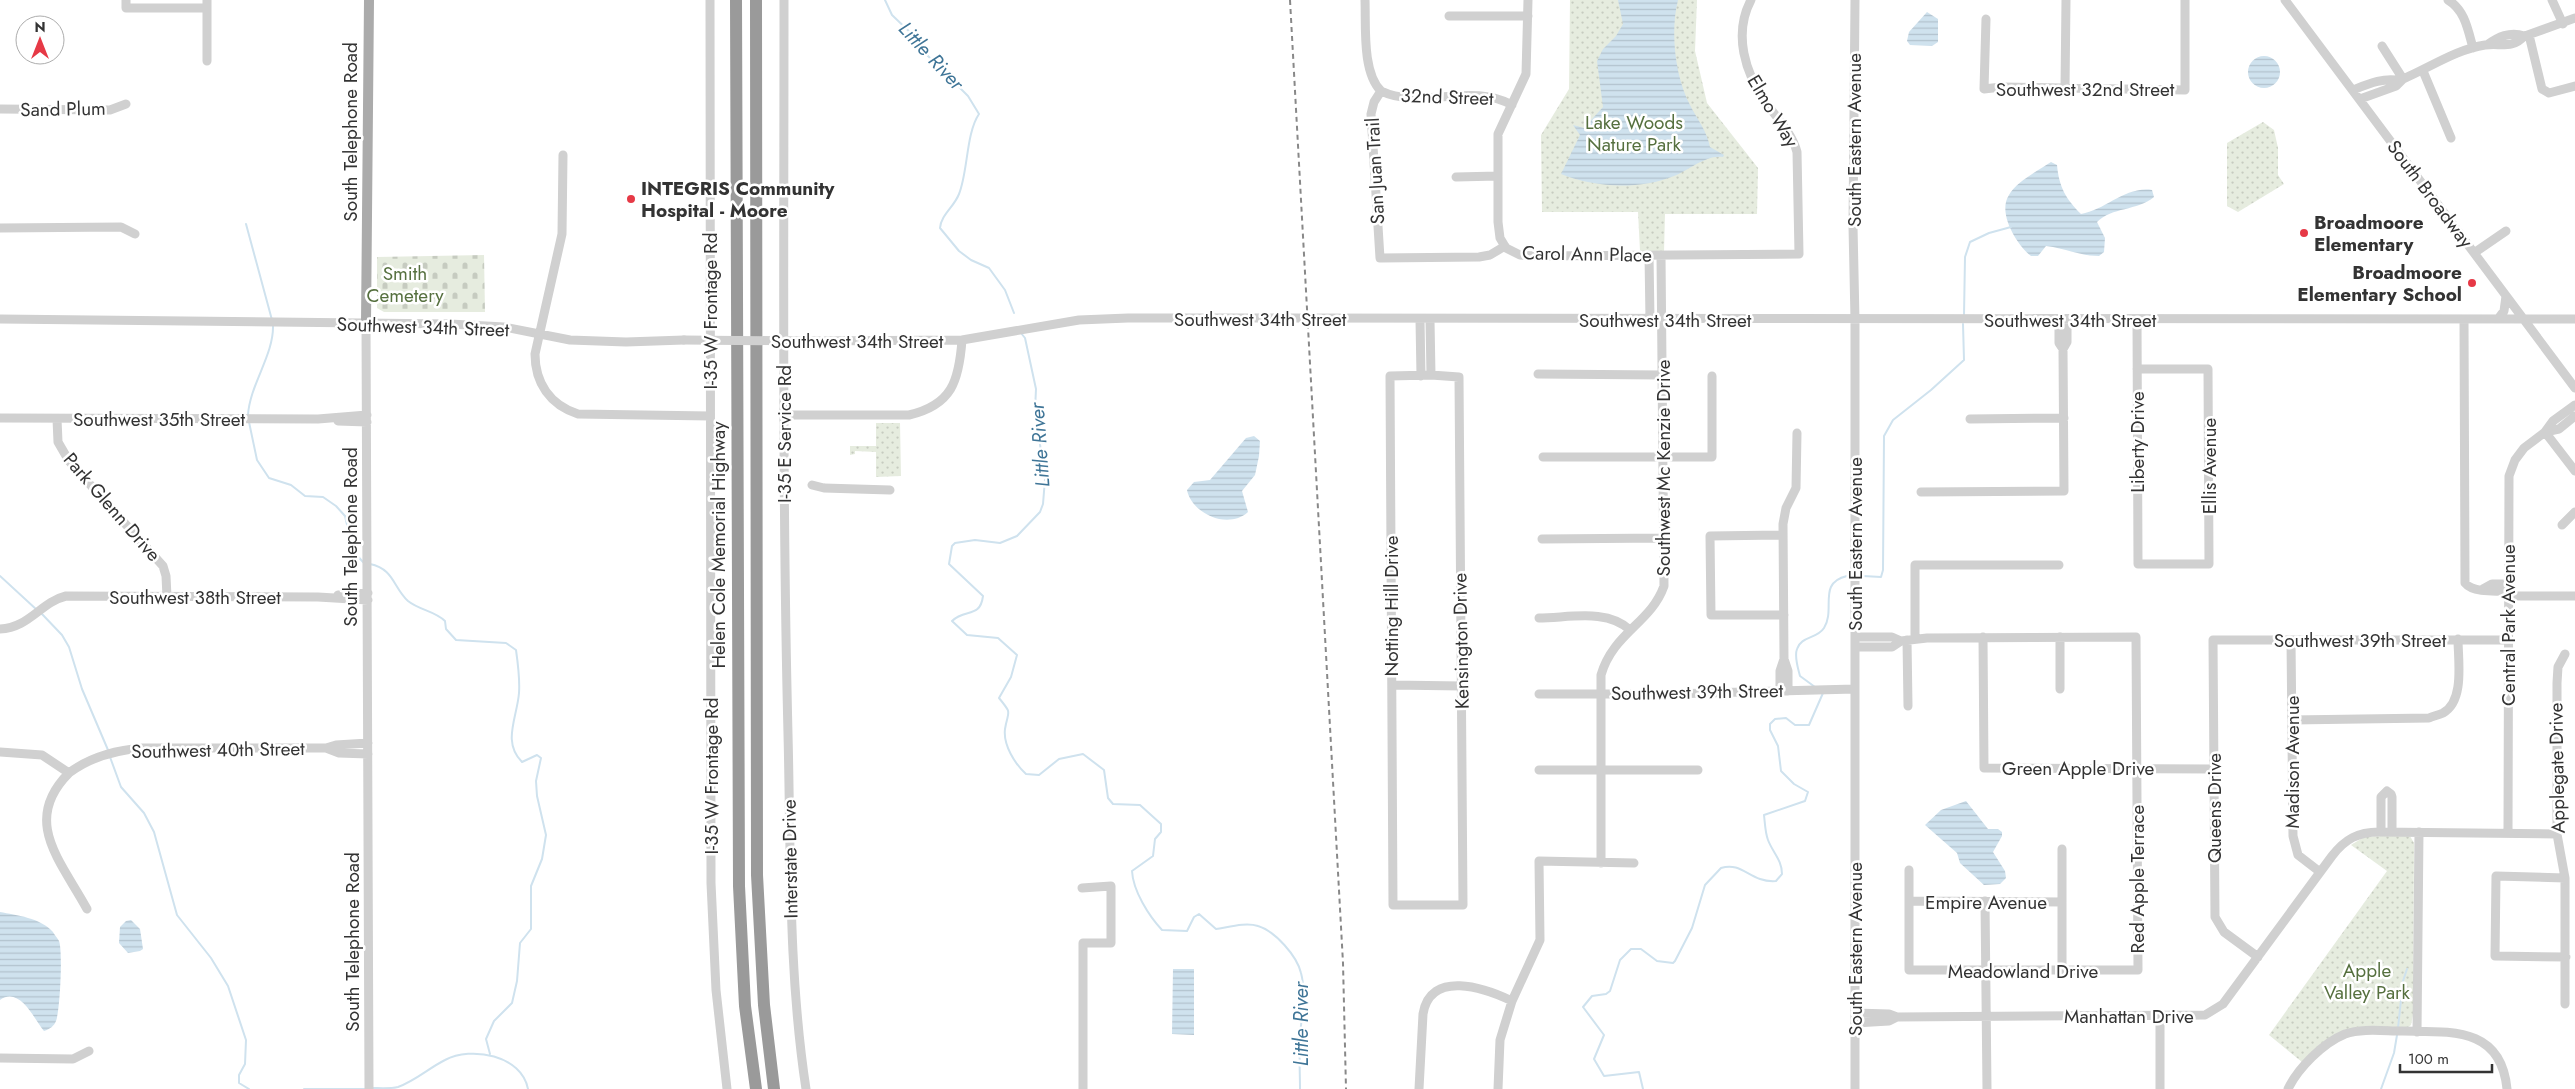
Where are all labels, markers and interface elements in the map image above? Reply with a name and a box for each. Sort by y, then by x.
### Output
north arrow [15,15,65,65]
water label: Little River [892,15,971,98]
text: N [34,17,46,37]
street label: South Telephone Road [337,42,364,222]
street label: South Eastern Avenue [1841,53,1868,227]
street label: Elmo Way [1741,70,1806,153]
street label: Southwest 32nd Street [1996,76,2175,103]
street label: 32nd Street [1400,82,1494,112]
street label: Sand Plum [20,95,106,123]
park label: Lake Woods Nature Park [1585,109,1683,158]
street label: San Juan Trail [1359,117,1391,225]
street label: South Broadway [2381,135,2480,254]
place label: INTEGRIS Community Hospital - Moore [641,175,836,224]
marker: INTEGRIS Community Hospital - Moore [625,193,637,205]
place label: Broadmoore Elementary [2314,209,2424,258]
marker: Broadmoore Elementary [2298,227,2310,239]
street label: I-35 W Frontage Rd [697,232,724,390]
street label: Carol Ann Place [1522,239,1652,269]
place label: Broadmoore Elementary School [2297,259,2462,308]
park label: Smith Cemetery [366,260,444,309]
marker: Broadmoore Elementary School [2466,277,2478,289]
street label: Southwest 34th Street [1174,306,1347,333]
street label: Southwest 34th Street [1579,307,1752,334]
street label: Southwest 34th Street [1984,307,2157,334]
street label: Southwest 34th Street [336,310,510,344]
street label: Southwest 34th Street [771,328,944,355]
street label: Southwest Mc Kenzie Drive [1650,359,1677,577]
street label: I-35 E Service Rd [771,365,798,503]
street label: Liberty Drive [2124,391,2151,493]
water label: Little River [1022,401,1057,488]
street label: Southwest 35th Street [73,406,246,433]
street label: Ellis Avenue [2196,417,2223,514]
street label: Helen Cole Memorial Highway [705,421,732,669]
street label: Park Glenn Drive [57,447,167,567]
street label: South Telephone Road [337,447,364,627]
street label: South Eastern Avenue [1842,457,1869,631]
street label: Notting Hill Drive [1378,535,1405,676]
street label: Central Park Avenue [2495,544,2522,706]
street label: Kensington Drive [1446,572,1476,709]
street label: Southwest 38th Street [109,584,281,611]
street label: Southwest 39th Street [2274,627,2447,654]
street label: Southwest 39th Street [1611,677,1784,707]
street label: Madison Avenue [2279,695,2306,829]
street label: I-35 W Frontage Rd [698,697,725,855]
street label: Applegate Drive [2542,702,2572,834]
street label: Southwest 40th Street [131,735,305,765]
street label: Queens Drive [2201,753,2228,863]
street label: Green Apple Drive [2002,755,2154,782]
street label: Interstate Drive [775,799,805,919]
street label: Red Apple Terrace [2124,804,2151,953]
street label: South Telephone Road [339,852,366,1032]
street label: South Eastern Avenue [1842,862,1869,1036]
street label: Empire Avenue [1925,889,2047,916]
park label: Apple Valley Park [2324,957,2411,1006]
street label: Meadowland Drive [1948,958,2098,985]
water label: Little River [1287,980,1316,1066]
street label: Manhattan Drive [2064,1003,2194,1030]
scale bar [2400,1042,2492,1074]
text: 100 m [2408,1048,2449,1070]

